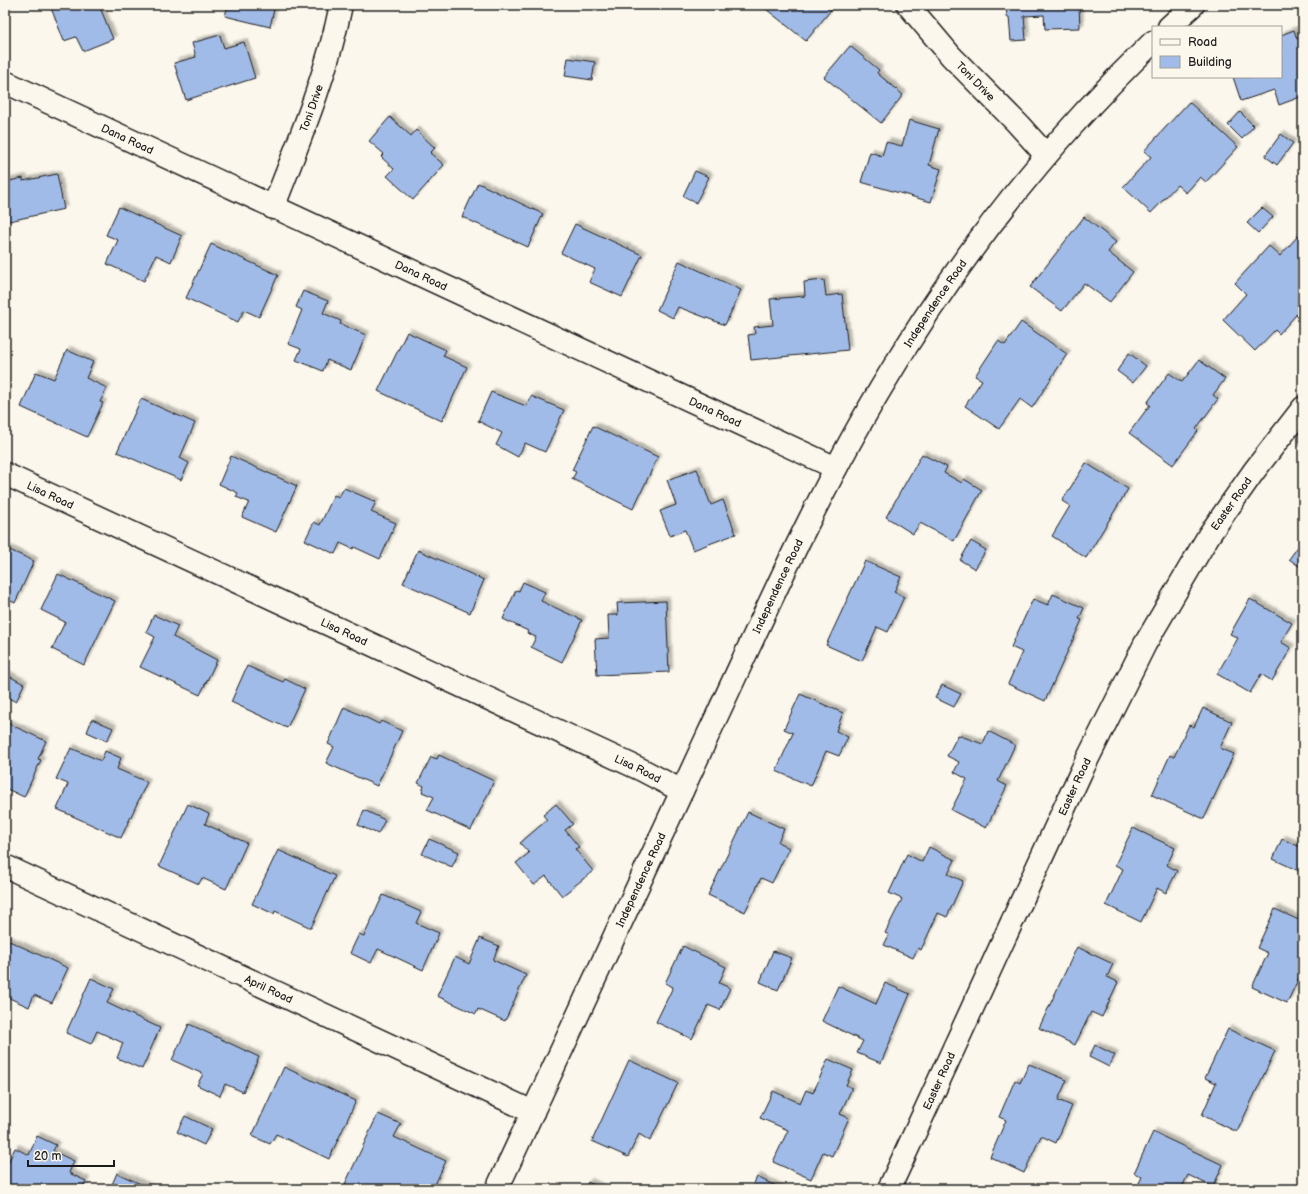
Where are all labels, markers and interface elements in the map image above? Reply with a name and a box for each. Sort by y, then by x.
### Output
legend [1152,26,1282,78]
text: Road [1188,35,1217,50]
text: Building [1188,55,1232,70]
street label: Toni Drive [954,59,998,104]
street label: Toni Drive [297,82,326,134]
street label: Dana Road [99,121,156,157]
street label: Independence Road [901,257,969,350]
street label: Dana Road [393,258,449,293]
street label: Dana Road [687,394,743,430]
street label: Easter Road [1208,474,1254,533]
street label: Lisa Road [25,479,76,512]
street label: Independence Road [750,537,806,635]
street label: Lisa Road [319,615,370,648]
street label: Lisa Road [612,752,663,785]
street label: Easter Road [1055,756,1094,818]
street label: Independence Road [613,830,668,929]
street label: April Road [243,972,295,1006]
street label: Easter Road [920,1050,958,1112]
scale bar [28,1142,114,1168]
text: 20 m [34,1149,61,1164]

